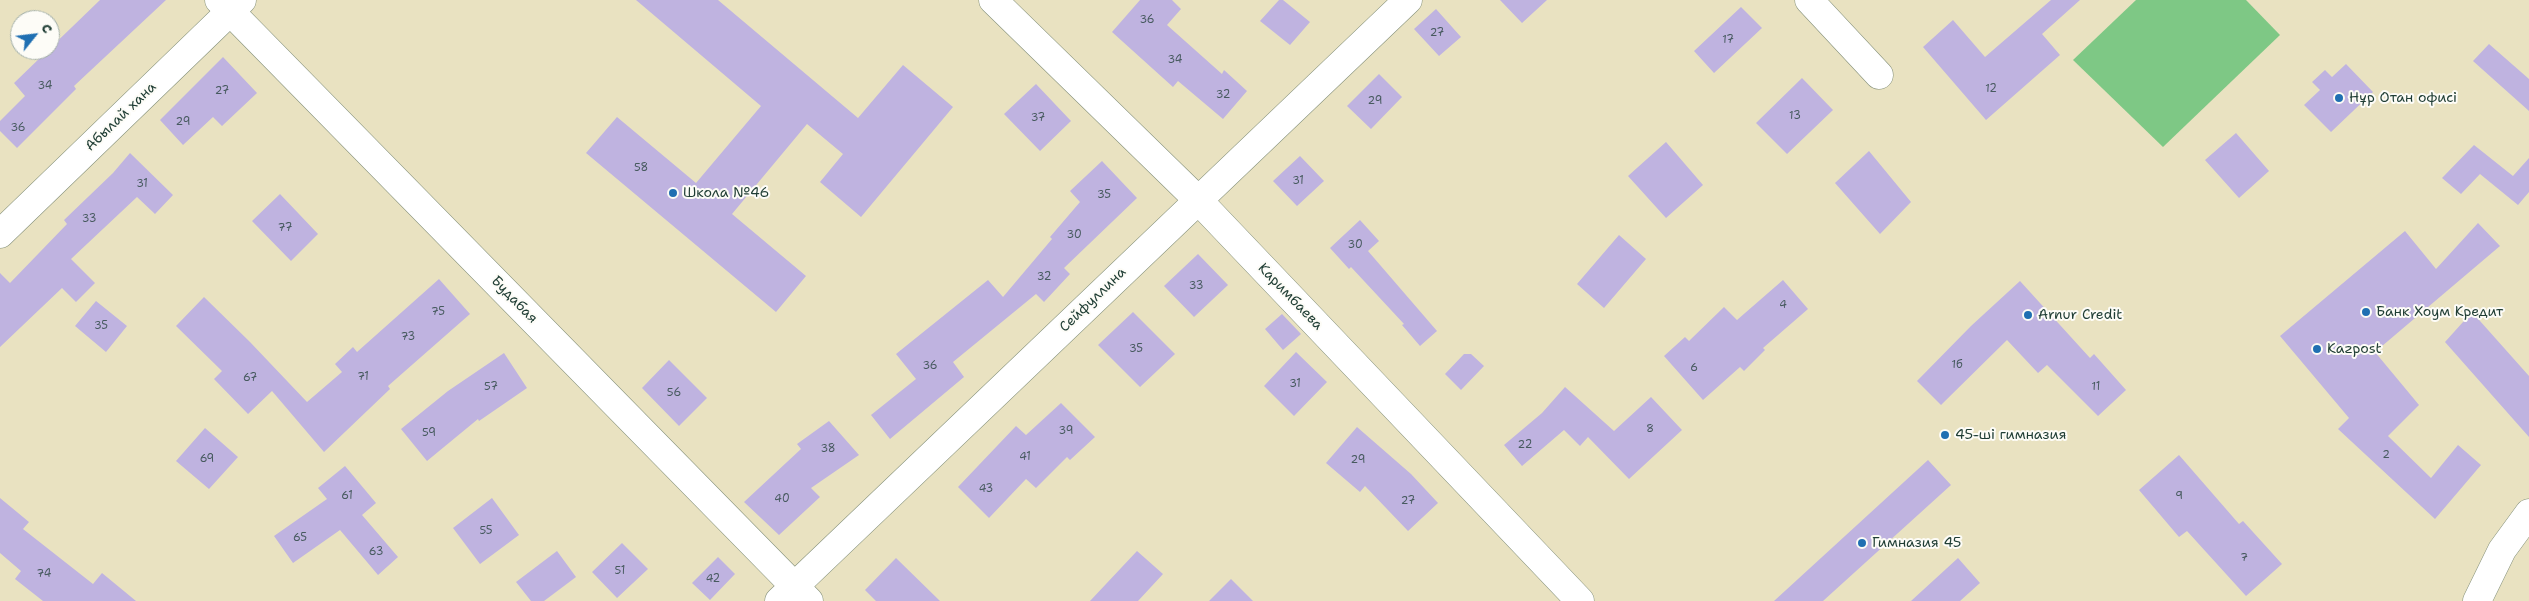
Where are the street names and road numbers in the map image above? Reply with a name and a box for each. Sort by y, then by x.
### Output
street label: Абылай хана [82,79,160,155]
street label: Каримбаева [1254,260,1326,334]
street label: Сейфуллина [1056,264,1130,336]
street label: Будабая [487,273,541,327]

